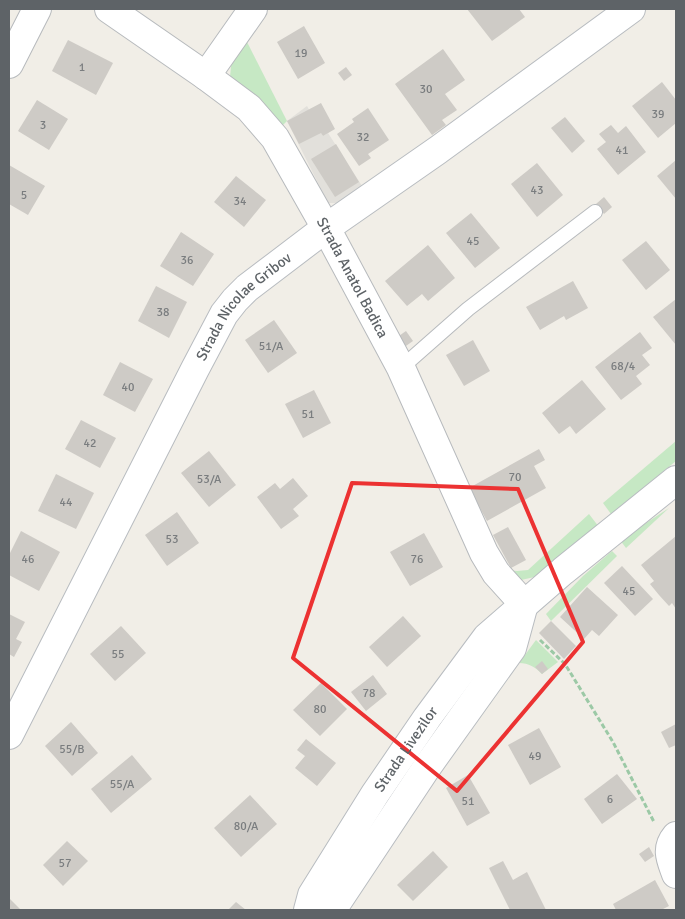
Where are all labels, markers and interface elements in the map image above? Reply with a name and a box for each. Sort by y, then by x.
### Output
house number: 19 [295,46,307,61]
house number: 1 [79,60,85,75]
house number: 30 [420,82,432,97]
house number: 39 [652,107,664,122]
house number: 3 [40,118,46,133]
house number: 32 [357,130,369,145]
house number: 41 [616,143,628,158]
house number: 43 [531,183,543,198]
house number: 5 [21,188,27,203]
house number: 34 [234,194,247,209]
street label: Strada Anatol Badica [313,214,392,341]
house number: 45 [467,234,479,249]
street label: Strada Nicolae Gribov [192,249,295,364]
house number: 36 [181,253,193,268]
house number: 38 [157,305,169,320]
house number: 51/A [259,339,284,354]
house number: 68/4 [611,359,636,374]
house number: 40 [122,380,134,395]
house number: 51 [302,407,314,422]
house number: 42 [84,436,96,451]
house number: 70 [509,470,521,485]
house number: 53/A [197,472,222,487]
house number: 44 [60,495,73,510]
house number: 53 [166,532,178,547]
house number: 46 [22,552,34,567]
house number: 76 [411,552,423,567]
house number: 45 [623,584,635,599]
house number: 55 [112,647,124,662]
house number: 78 [363,686,375,701]
house number: 80 [314,702,326,717]
street label: Strada Livezilor [370,703,442,795]
house number: 55/B [59,742,85,757]
house number: 49 [529,749,541,764]
house number: 55/A [110,777,135,792]
house number: 6 [607,792,613,807]
house number: 51 [462,794,474,809]
house number: 80/A [234,819,259,834]
house number: 57 [59,856,71,871]

